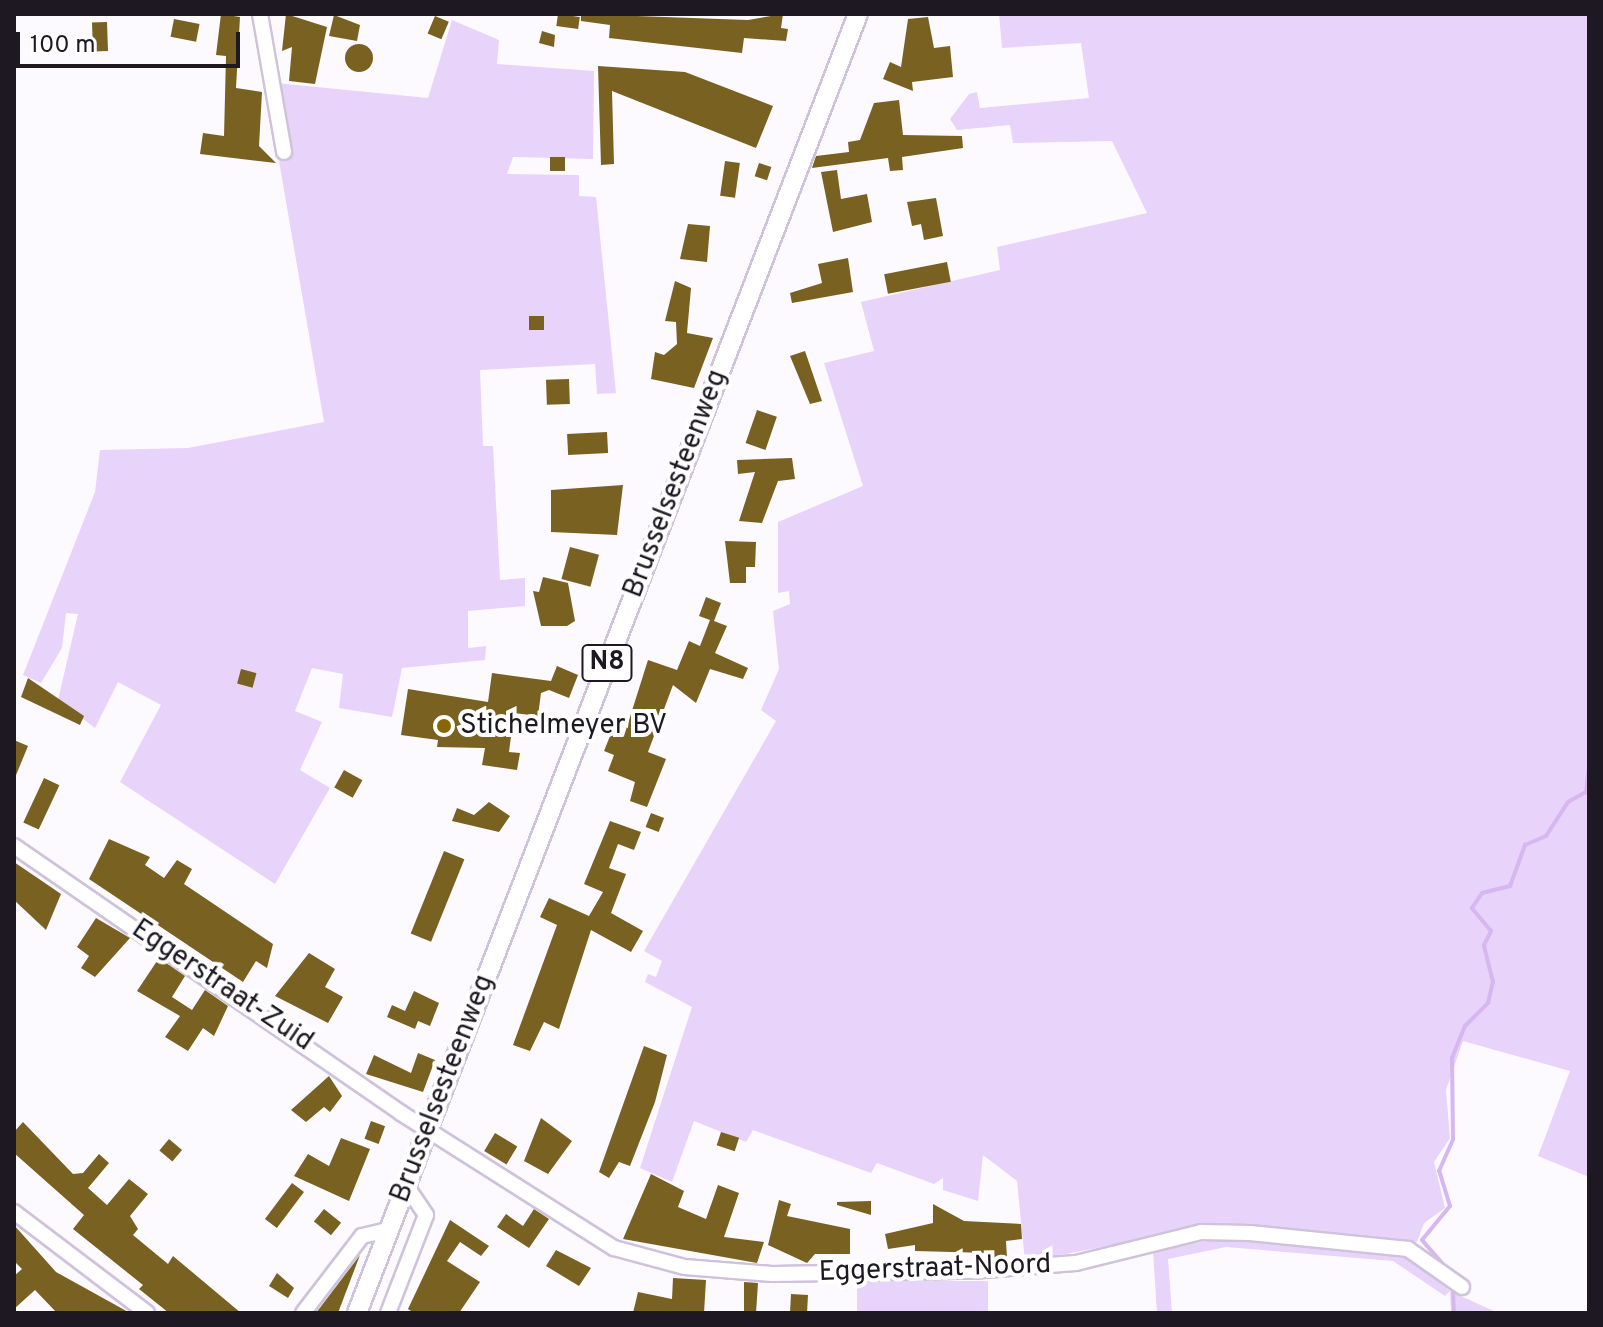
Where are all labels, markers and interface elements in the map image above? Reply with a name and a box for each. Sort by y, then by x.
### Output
scale bar [20,16,244,66]
text: 100 m [30,31,96,61]
street label: Brusselsesteenweg [617,365,735,603]
road number: N8 [581,641,633,685]
place label: Stichelmeyer BV [460,709,667,743]
marker: Stichelmeyer BV [435,717,453,735]
street label: Eggerstraat-Zuid [125,913,319,1059]
street label: Brusselsesteenweg [384,970,502,1208]
street label: Eggerstraat-Noord [818,1248,1052,1290]

